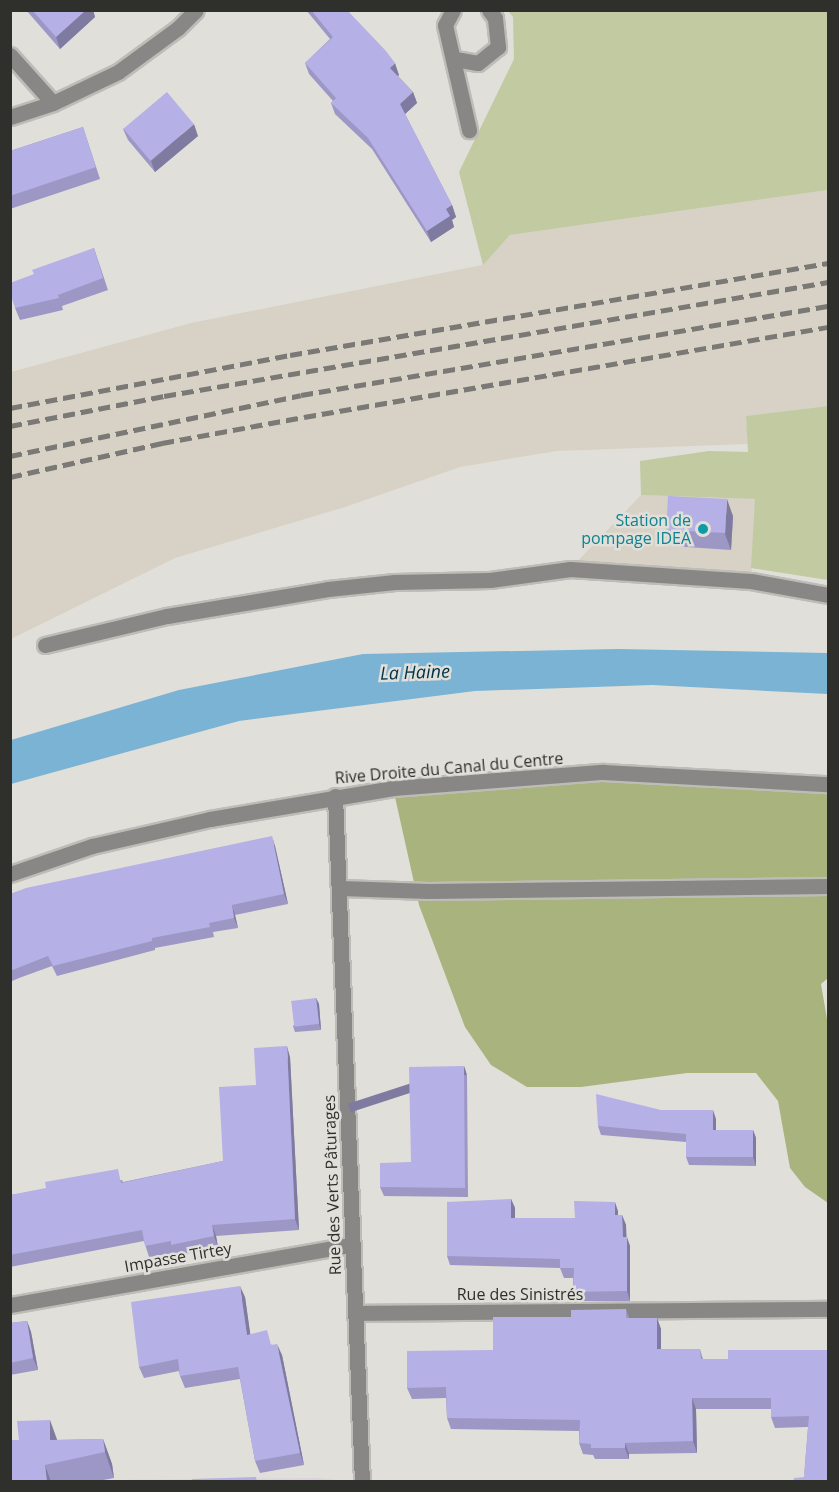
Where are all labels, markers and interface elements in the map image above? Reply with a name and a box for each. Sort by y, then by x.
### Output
place label: Station de pompage IDEA [581,510,691,548]
marker: Station de pompage IDEA [696,522,710,536]
water label: La Haine [380,660,450,684]
street label: Rive Droite du Canal du Centre [334,748,564,788]
street label: Rue des Verts Pâturages [319,1094,345,1276]
street label: Impasse Tirtey [123,1238,233,1276]
street label: Rue des Sinistrés [457,1284,583,1304]

